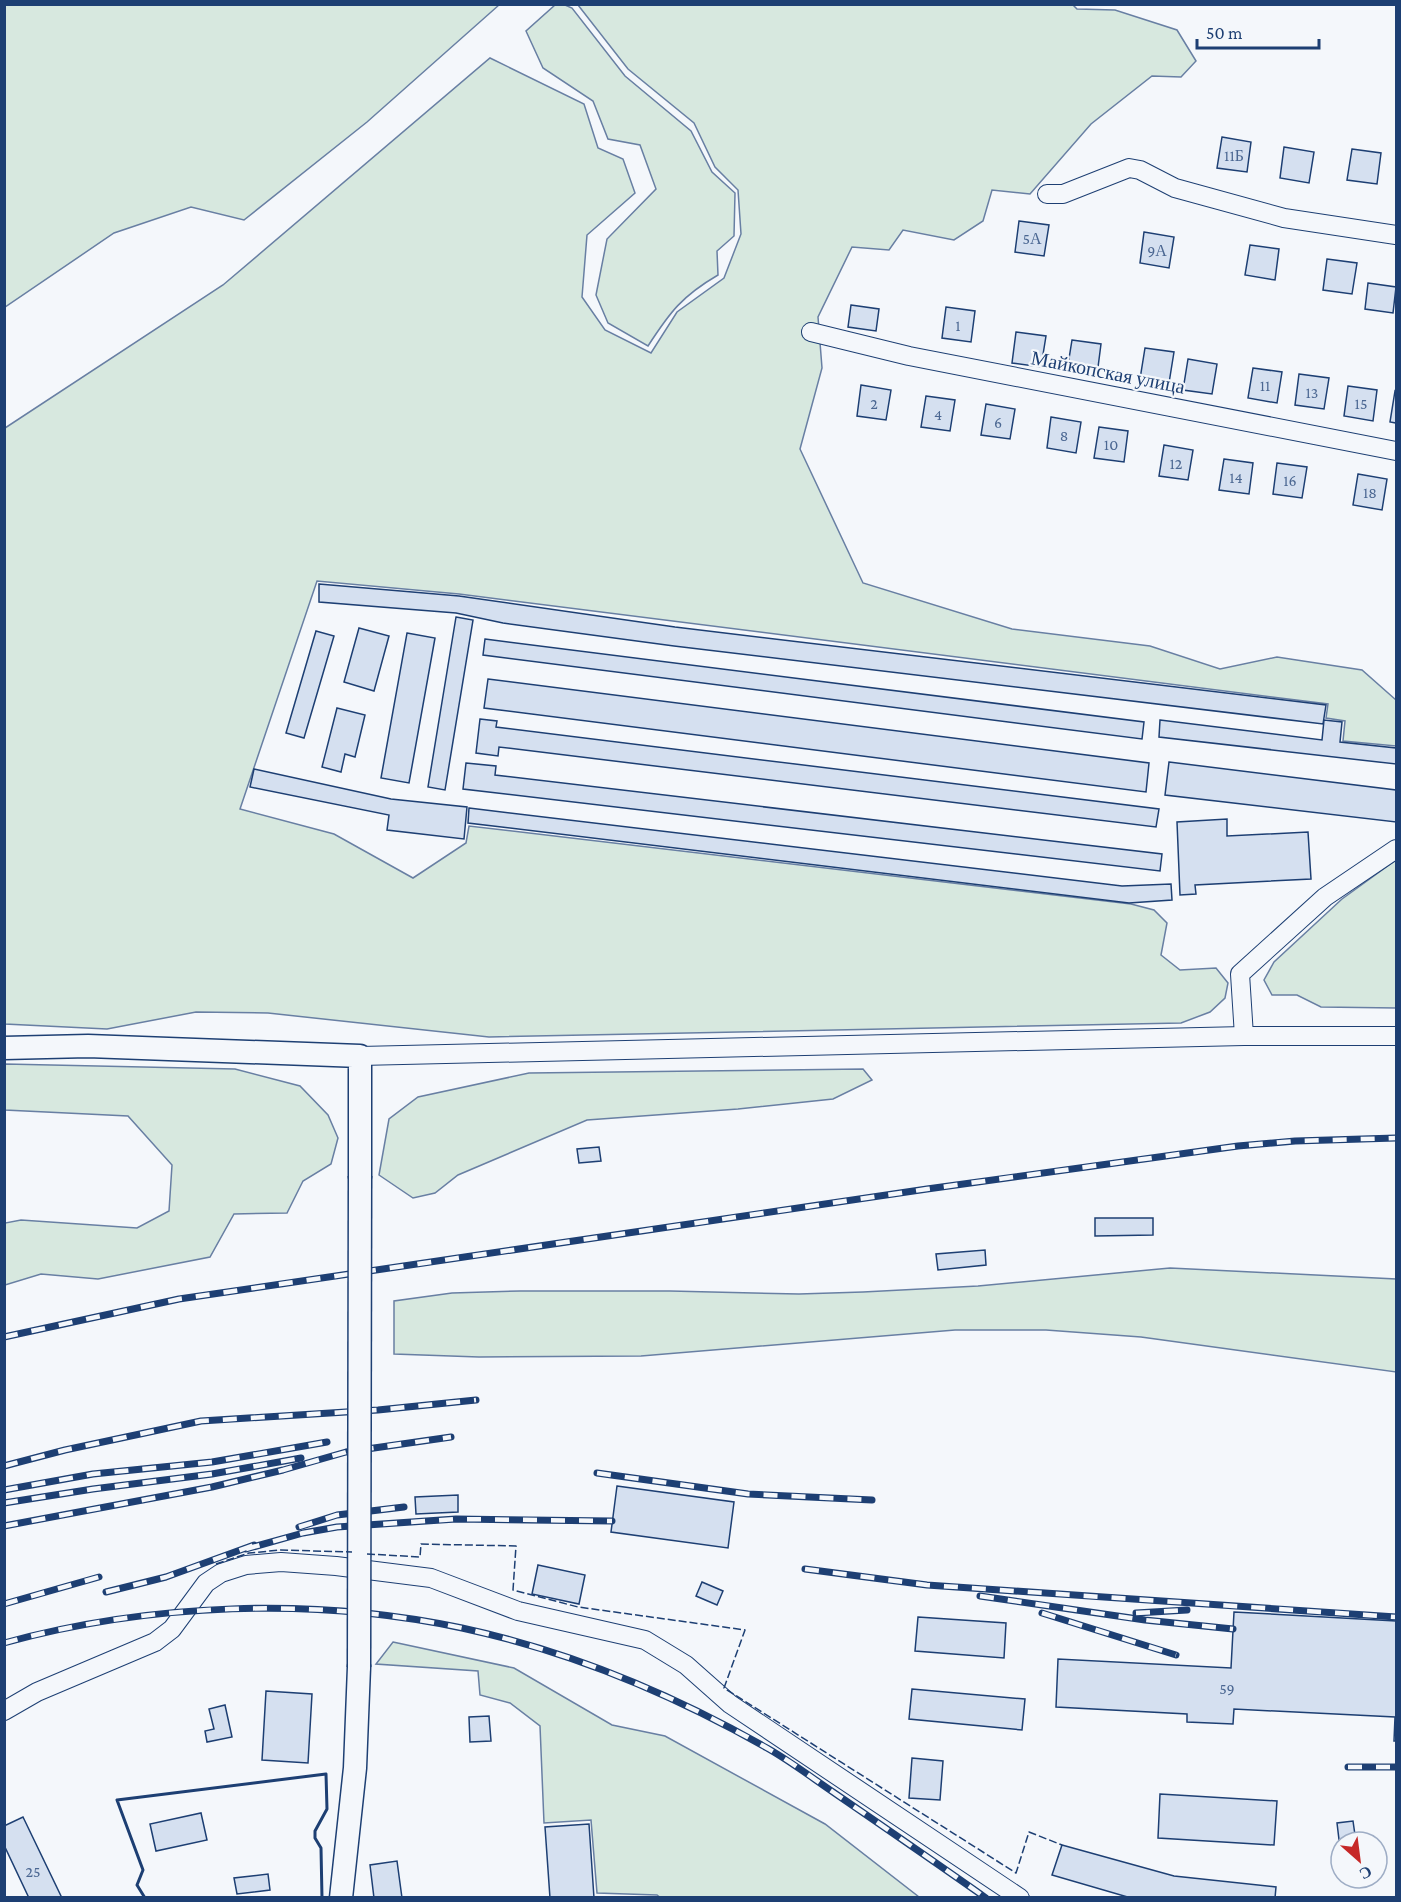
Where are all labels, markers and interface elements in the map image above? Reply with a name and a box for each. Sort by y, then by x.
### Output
scale bar [1197,12,1318,50]
text: 50 m [1206,23,1243,43]
house number: 11Б [1224,147,1244,164]
house number: 5А [1022,230,1042,247]
house number: 9А [1147,242,1167,259]
house number: 1 [955,317,961,334]
street label: Майкопская улица [1029,346,1187,399]
house number: 11 [1260,377,1270,394]
house number: 13 [1306,384,1318,401]
house number: 2 [870,395,878,412]
house number: 15 [1355,395,1367,412]
house number: 4 [934,406,942,423]
house number: 6 [994,414,1002,431]
house number: 8 [1060,427,1068,444]
house number: 10 [1104,436,1118,453]
house number: 12 [1170,455,1183,472]
house number: 14 [1229,469,1243,486]
house number: 16 [1283,472,1297,489]
house number: 18 [1363,484,1377,501]
house number: 59 [1219,1680,1235,1697]
north arrow [1329,1830,1389,1890]
house number: 25 [25,1863,41,1880]
text: С [1357,1863,1375,1883]

